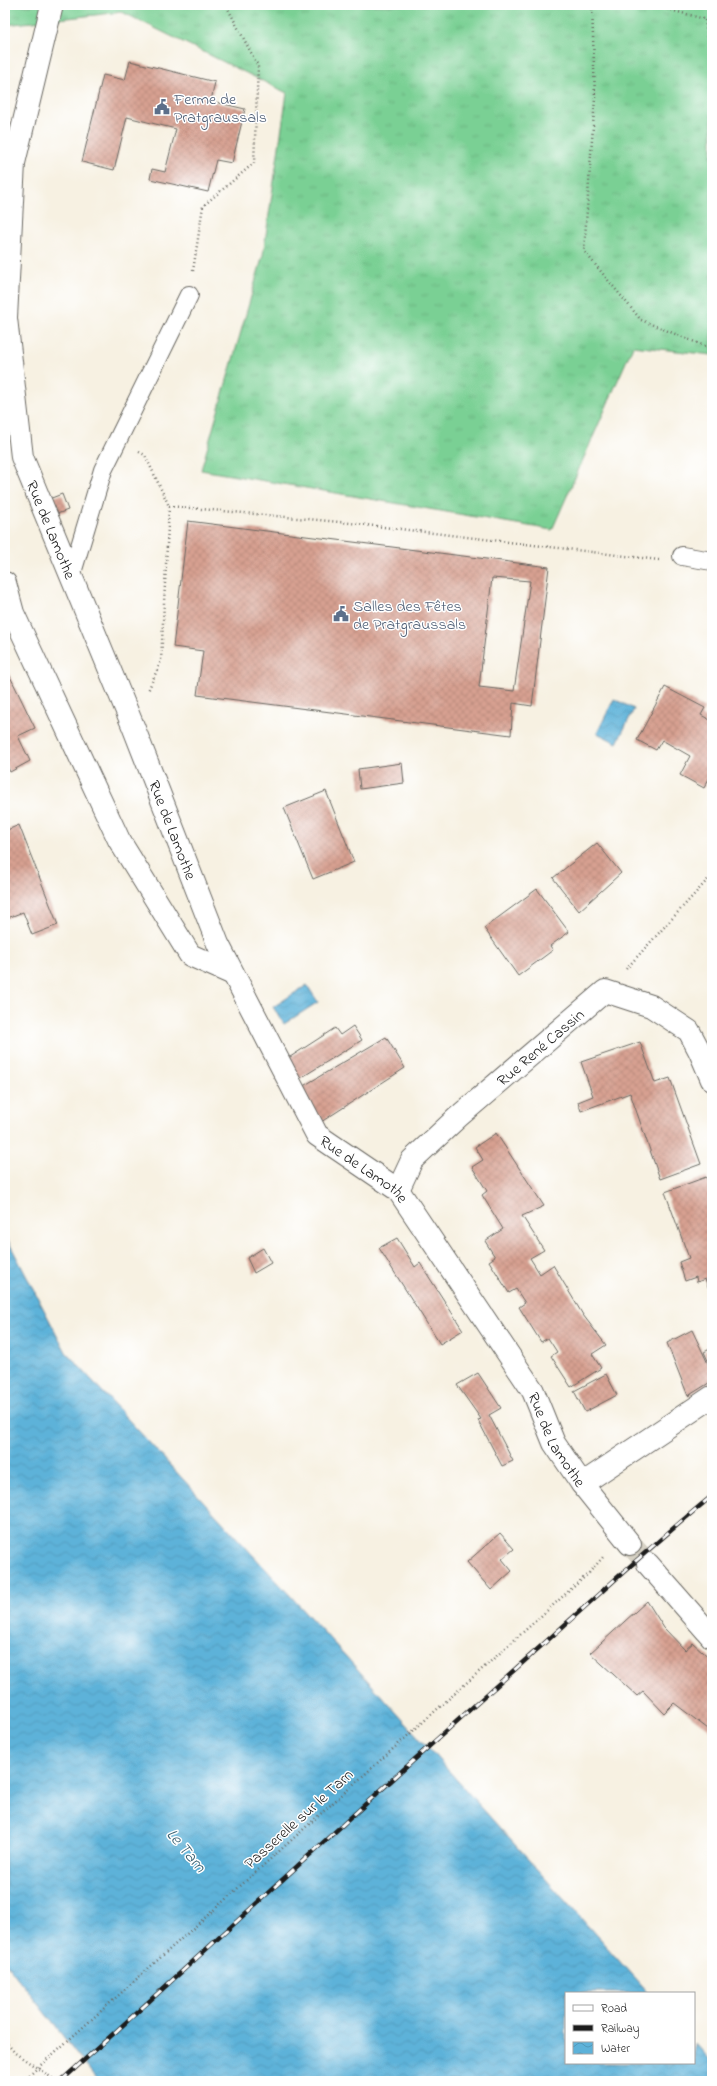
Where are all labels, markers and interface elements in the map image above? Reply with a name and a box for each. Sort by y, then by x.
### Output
place label: Ferme de Pratgraussals [173,88,267,130]
public building icon: Ferme de Pratgraussals [153,98,171,116]
street label: Rue de Lamothe [19,477,81,584]
place label: Salles des Fêtes de Pratgraussals [353,595,466,637]
public building icon: Salles des Fêtes de Pratgraussals [332,605,350,623]
street label: Rue de Lamothe [141,777,202,884]
street label: Rue René Cassin [492,1004,590,1093]
street label: Rue de Lamothe [314,1130,414,1209]
street label: Rue de Lamothe [521,1389,591,1493]
street label: Passerelle sur le Tarn [239,1764,359,1875]
water label: Le Tarn [160,1823,212,1879]
legend [565,1992,695,2064]
text: Road [601,2000,627,2018]
text: Railway [601,2020,640,2039]
text: Water [601,2040,630,2058]

